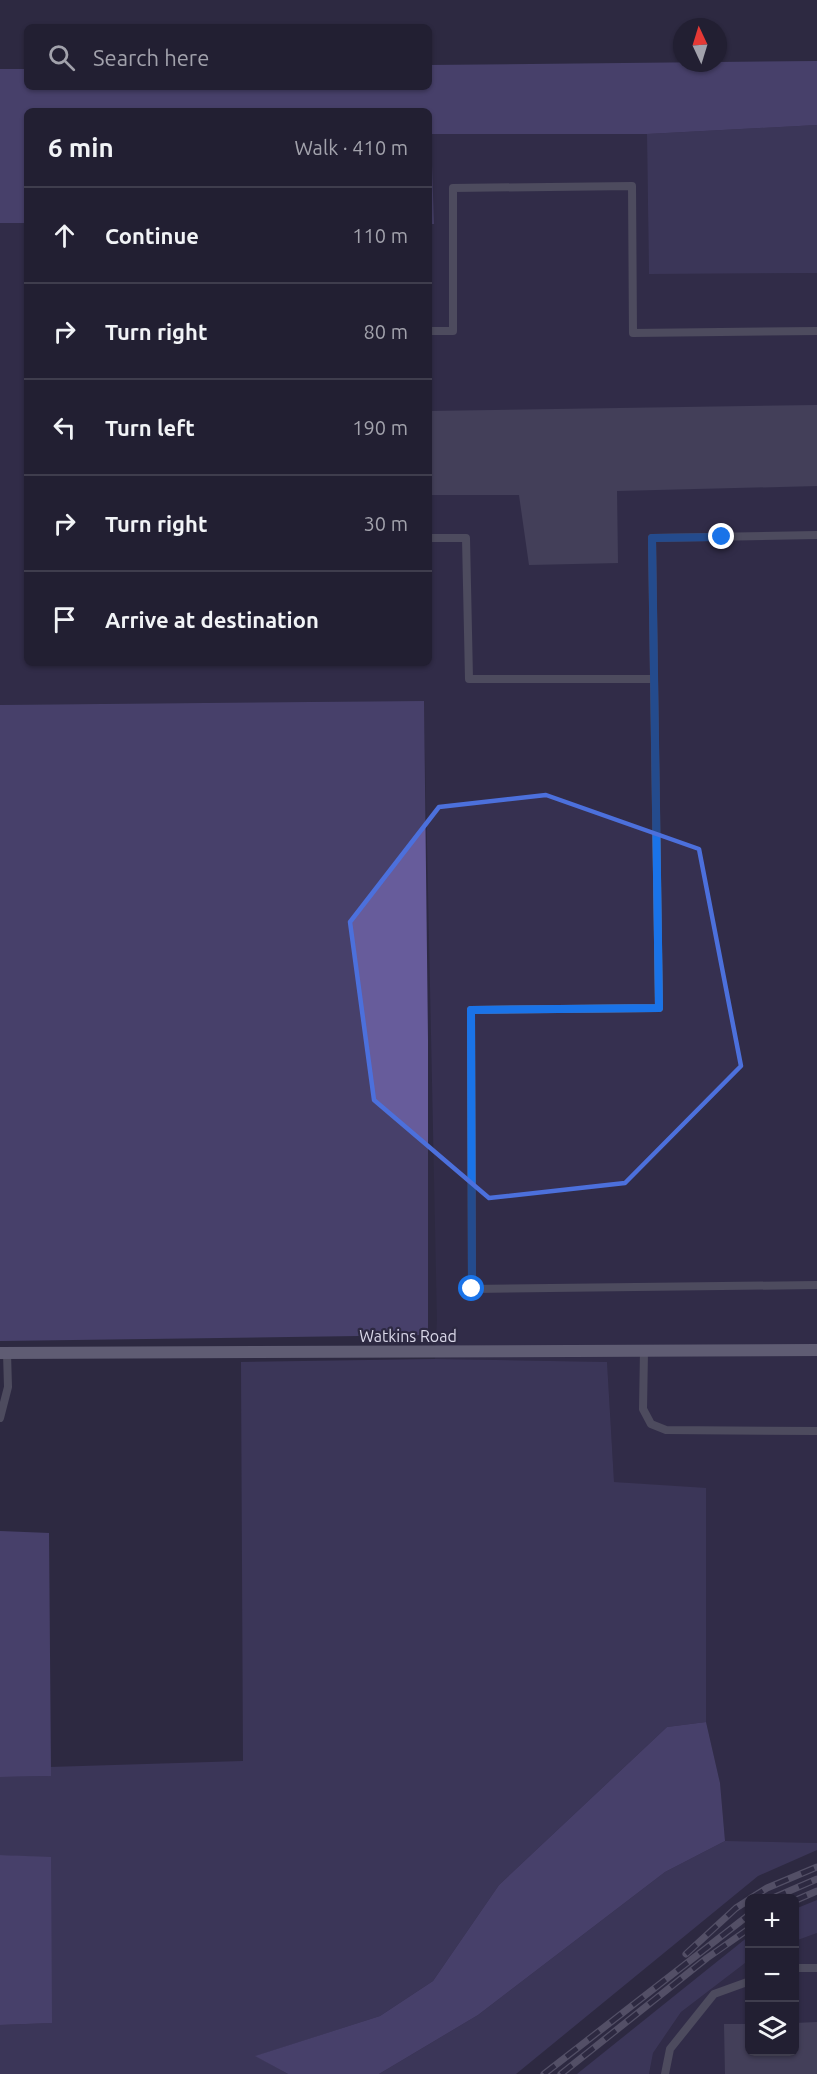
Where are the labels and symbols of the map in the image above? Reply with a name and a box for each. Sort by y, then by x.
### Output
north arrow [673,18,727,72]
route end [708,523,734,549]
route start [458,1275,484,1301]
street label: Watkins Road [359,1327,457,1345]

